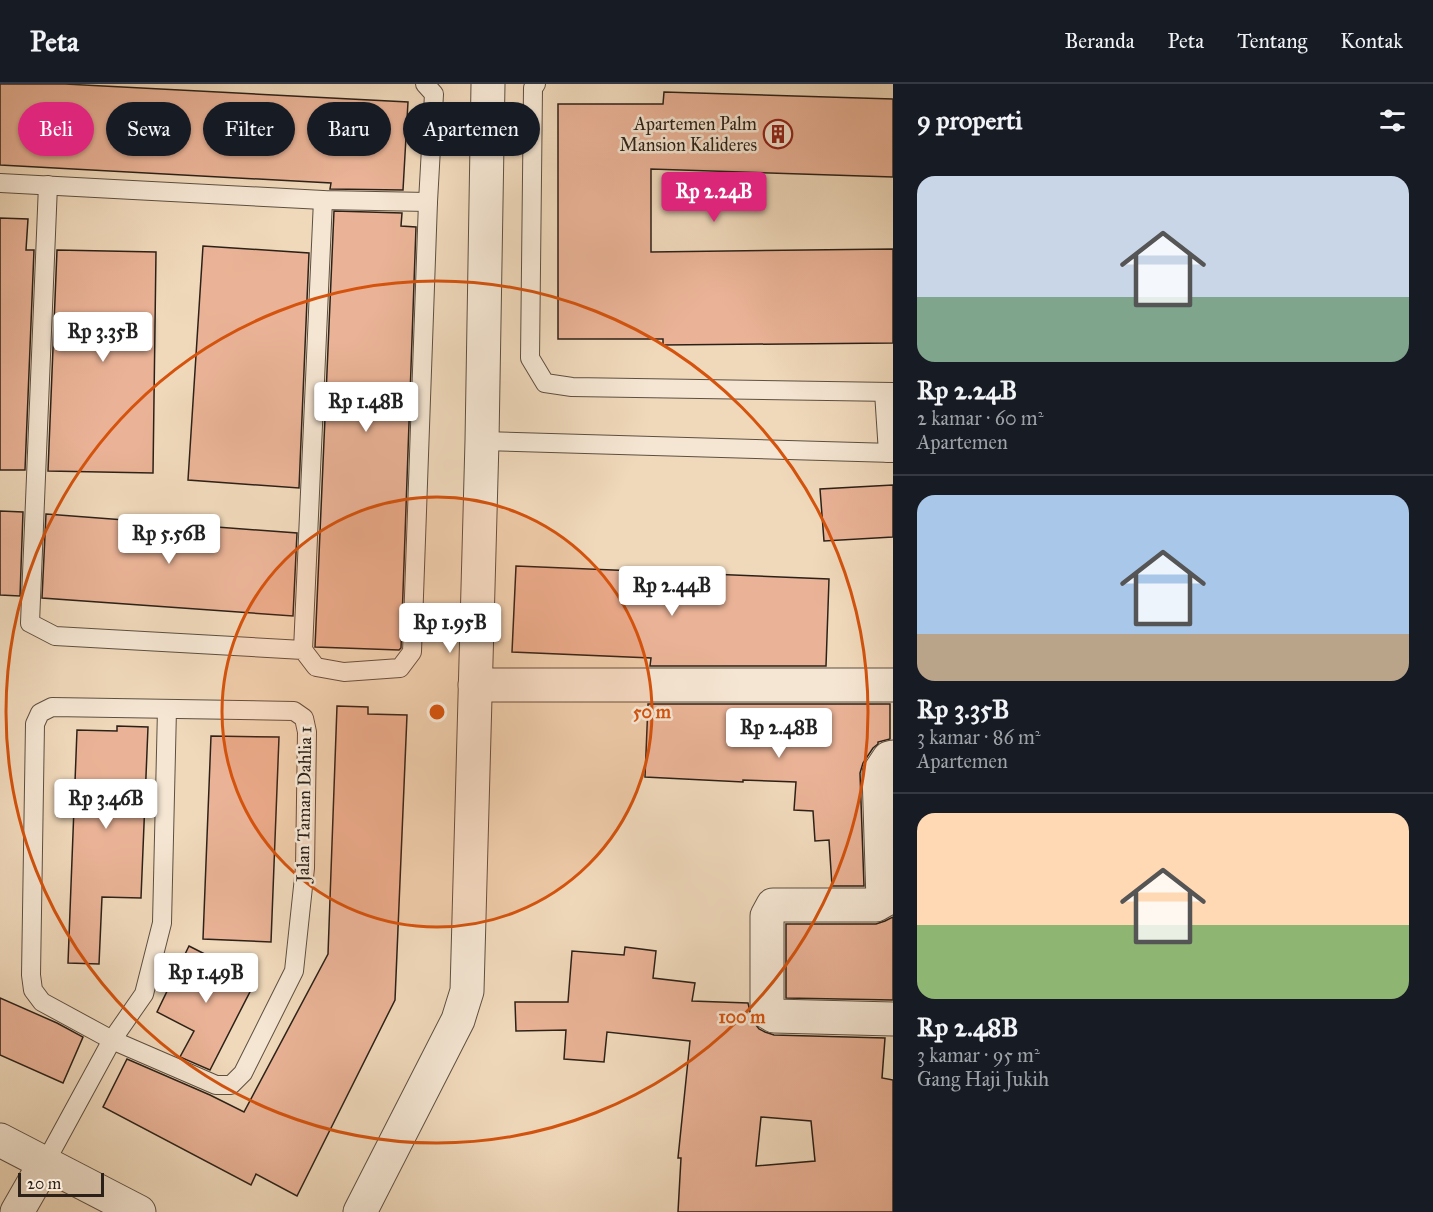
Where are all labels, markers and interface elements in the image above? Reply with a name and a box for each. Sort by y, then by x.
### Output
text: Peta [30,24,79,59]
text: Beranda [1064,28,1135,54]
text: Peta [1168,28,1204,54]
text: Tentang [1237,28,1307,54]
text: Kontak [1340,28,1403,54]
chip: Beli [18,102,94,156]
chip: Sewa [106,102,191,156]
chip: Filter [203,102,295,156]
chip: Baru [307,102,391,156]
chip: Apartemen [403,102,540,156]
text: 9 properti [917,104,1022,136]
icon: filters [1376,104,1409,137]
place label: Apartemen Palm Mansion Kalideres [620,113,757,156]
building icon: Apartemen Palm Mansion Kalideres [762,118,794,150]
pin: Rp 2.24B [652,172,776,223]
text: Rp 2.24B [675,179,753,203]
icon: home [1109,215,1217,323]
pin: Rp 3.35B [41,312,165,363]
text: Rp 3.35B [67,319,139,343]
text: Rp 2.24B [917,374,1017,406]
pin: Rp 1.48B [304,382,428,433]
text: Rp 1.48B [328,389,404,413]
text: 2 kamar · 60 m² [917,406,1043,430]
text: Apartemen [917,430,1008,454]
pin: Rp 5.56B [107,514,231,565]
text: Rp 5.56B [132,521,206,545]
icon: home [1109,534,1217,642]
pin: Rp 2.44B [610,566,734,617]
text: Rp 2.44B [633,573,711,597]
pin: Rp 1.95B [388,603,512,654]
text: Rp 1.95B [413,610,487,634]
text: Rp 3.35B [917,693,1009,725]
text: 50 m [633,701,672,723]
centre of rings [427,702,447,722]
pin: Rp 2.48B [717,708,841,759]
text: Rp 2.48B [740,715,818,739]
text: 3 kamar · 86 m² [917,725,1041,749]
street label: Jalan Taman Dahlia 1 [292,726,317,884]
text: Apartemen [917,749,1008,773]
pin: Rp 3.46B [44,779,168,830]
text: Rp 3.46B [68,786,144,810]
icon: home [1109,852,1217,960]
pin: Rp 1.49B [144,953,268,1004]
text: Rp 1.49B [168,960,244,984]
text: 100 m [719,1006,766,1028]
text: Rp 2.48B [917,1011,1018,1043]
text: 3 kamar · 95 m² [917,1043,1040,1067]
text: Gang Haji Jukih [917,1067,1049,1091]
scale bar [18,1170,104,1198]
text: 20 m [27,1174,61,1193]

